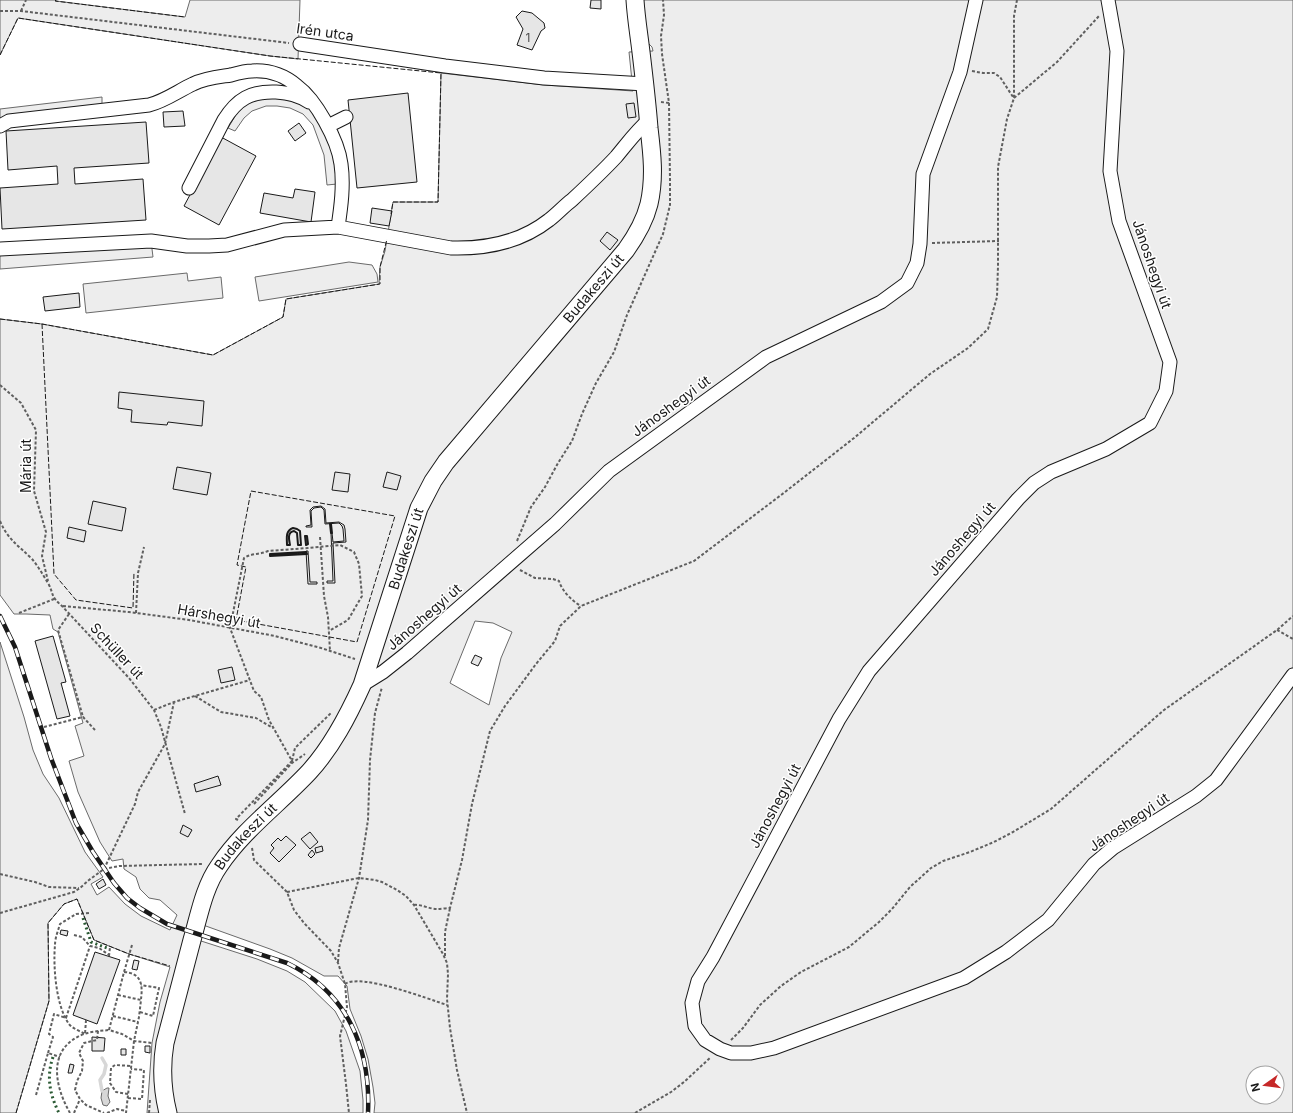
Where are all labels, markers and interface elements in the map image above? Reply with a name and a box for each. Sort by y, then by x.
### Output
street label: Irén utca [295,19,355,44]
house number: 1 [526,30,530,45]
street label: Jánoshegyi út [1129,217,1176,311]
street label: Budakeszi út [559,250,627,326]
street label: Jánoshegyi út [628,371,714,440]
street label: Mária út [17,439,34,493]
street label: Jánoshegyi út [925,498,999,579]
street label: Budakeszi út [384,505,427,592]
street label: Jánoshegyi út [383,579,465,654]
street label: Hárshegyi út [176,600,262,631]
street label: Schüller út [87,619,148,683]
street label: Jánoshegyi út [745,760,804,851]
street label: Jánoshegyi út [1085,788,1172,855]
street label: Budakeszi út [210,799,280,873]
north arrow [1245,1065,1285,1105]
text: N [1247,1082,1263,1093]

